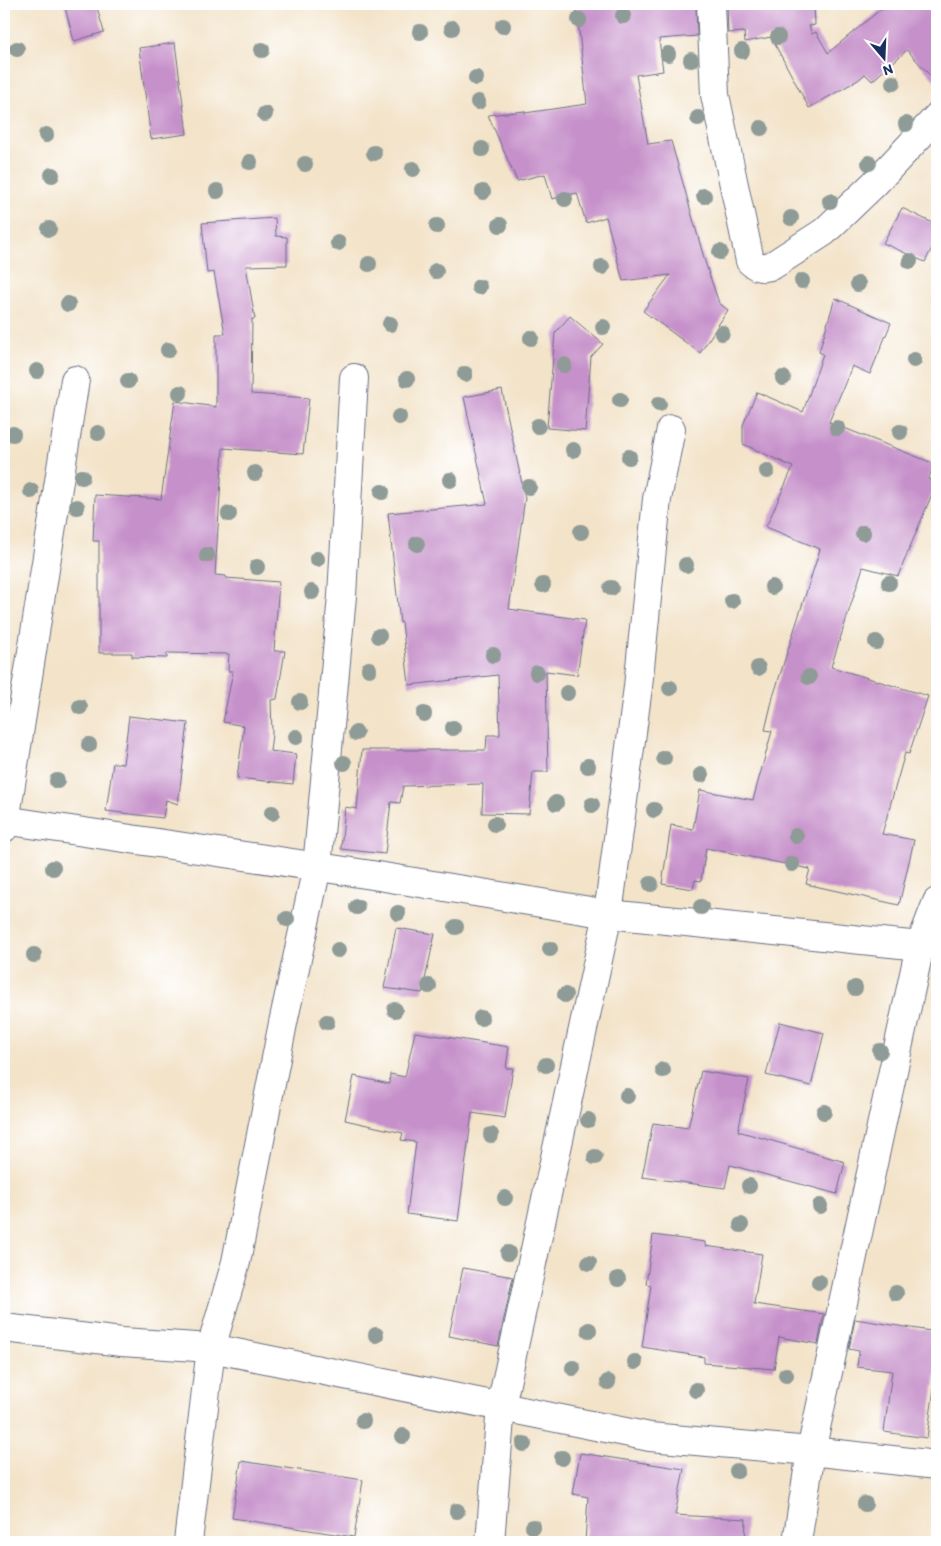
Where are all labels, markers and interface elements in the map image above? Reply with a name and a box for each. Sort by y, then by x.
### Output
north arrow [858,32,908,82]
text: N [881,60,895,79]

